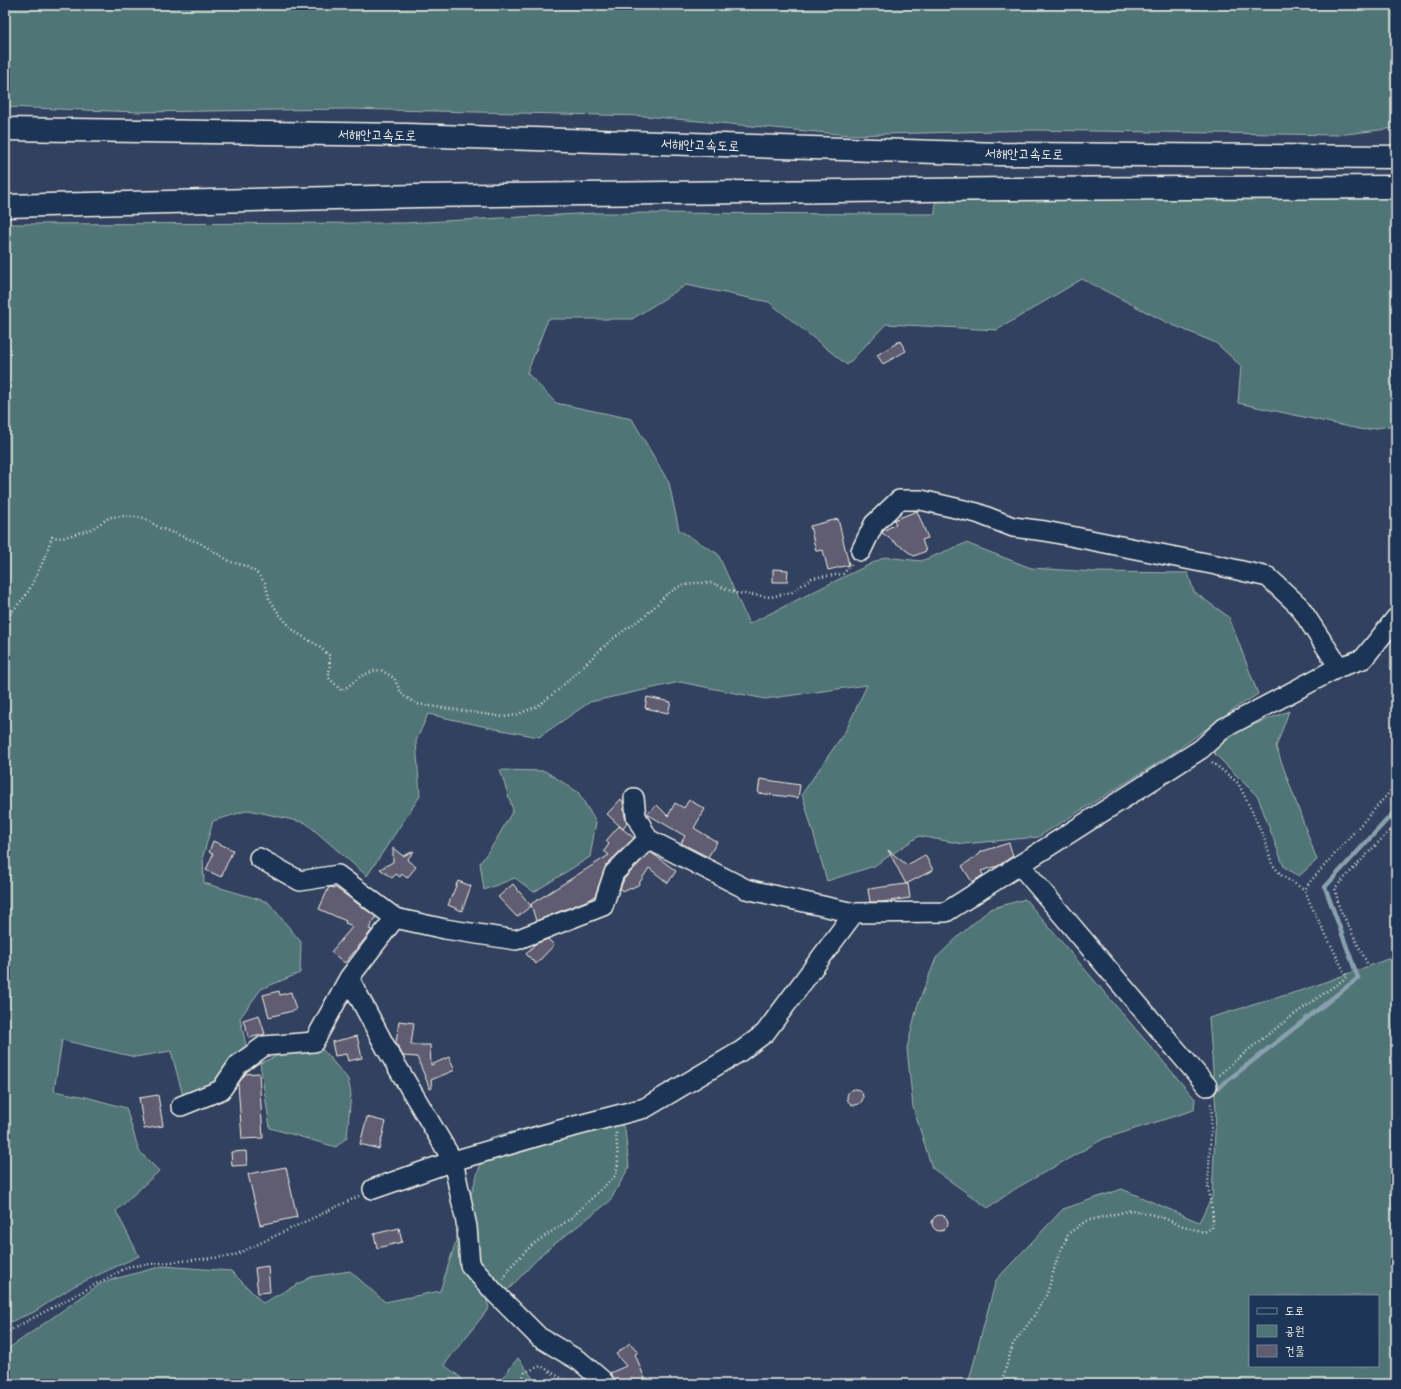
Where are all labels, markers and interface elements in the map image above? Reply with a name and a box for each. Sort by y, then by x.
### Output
street label: 서해안고속도로 [337,126,417,144]
street label: 서해안고속도로 [660,135,740,155]
street label: 서해안고속도로 [984,145,1064,163]
legend [1249,1295,1379,1367]
text: 도로 [1285,1304,1304,1318]
text: 공원 [1285,1324,1304,1338]
text: 건물 [1285,1344,1305,1358]

